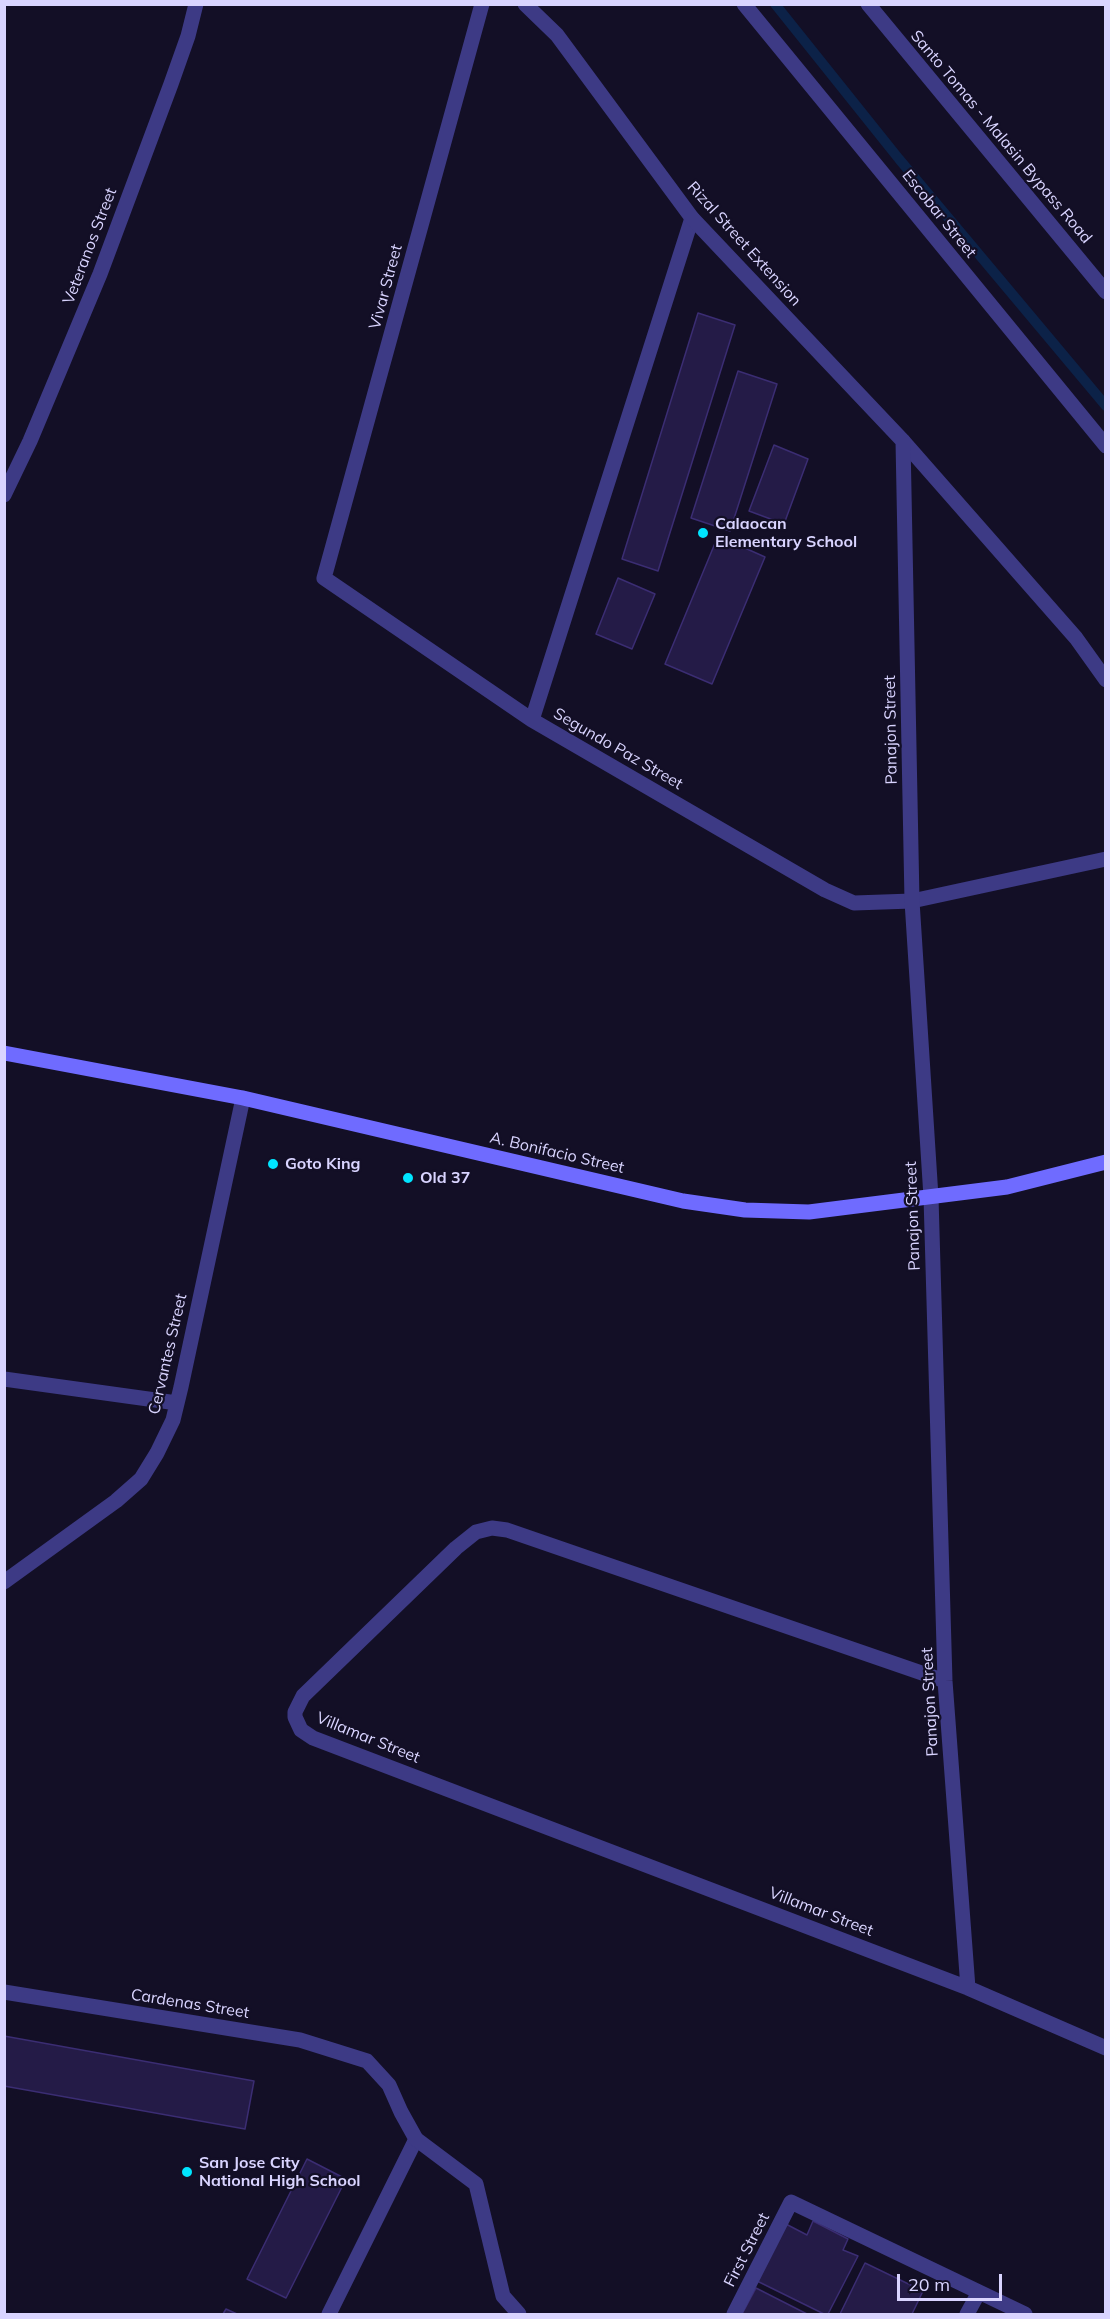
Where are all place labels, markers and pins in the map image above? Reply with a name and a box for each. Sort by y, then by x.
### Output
place label: Calaocan Elementary School [715,514,857,552]
marker: Calaocan Elementary School [696,526,710,540]
place label: Goto King [285,1154,361,1174]
marker: Goto King [266,1157,280,1171]
place label: Old 37 [420,1168,470,1188]
marker: Old 37 [401,1171,415,1185]
place label: San Jose City National High School [199,2153,361,2191]
marker: San Jose City National High School [180,2165,194,2179]

